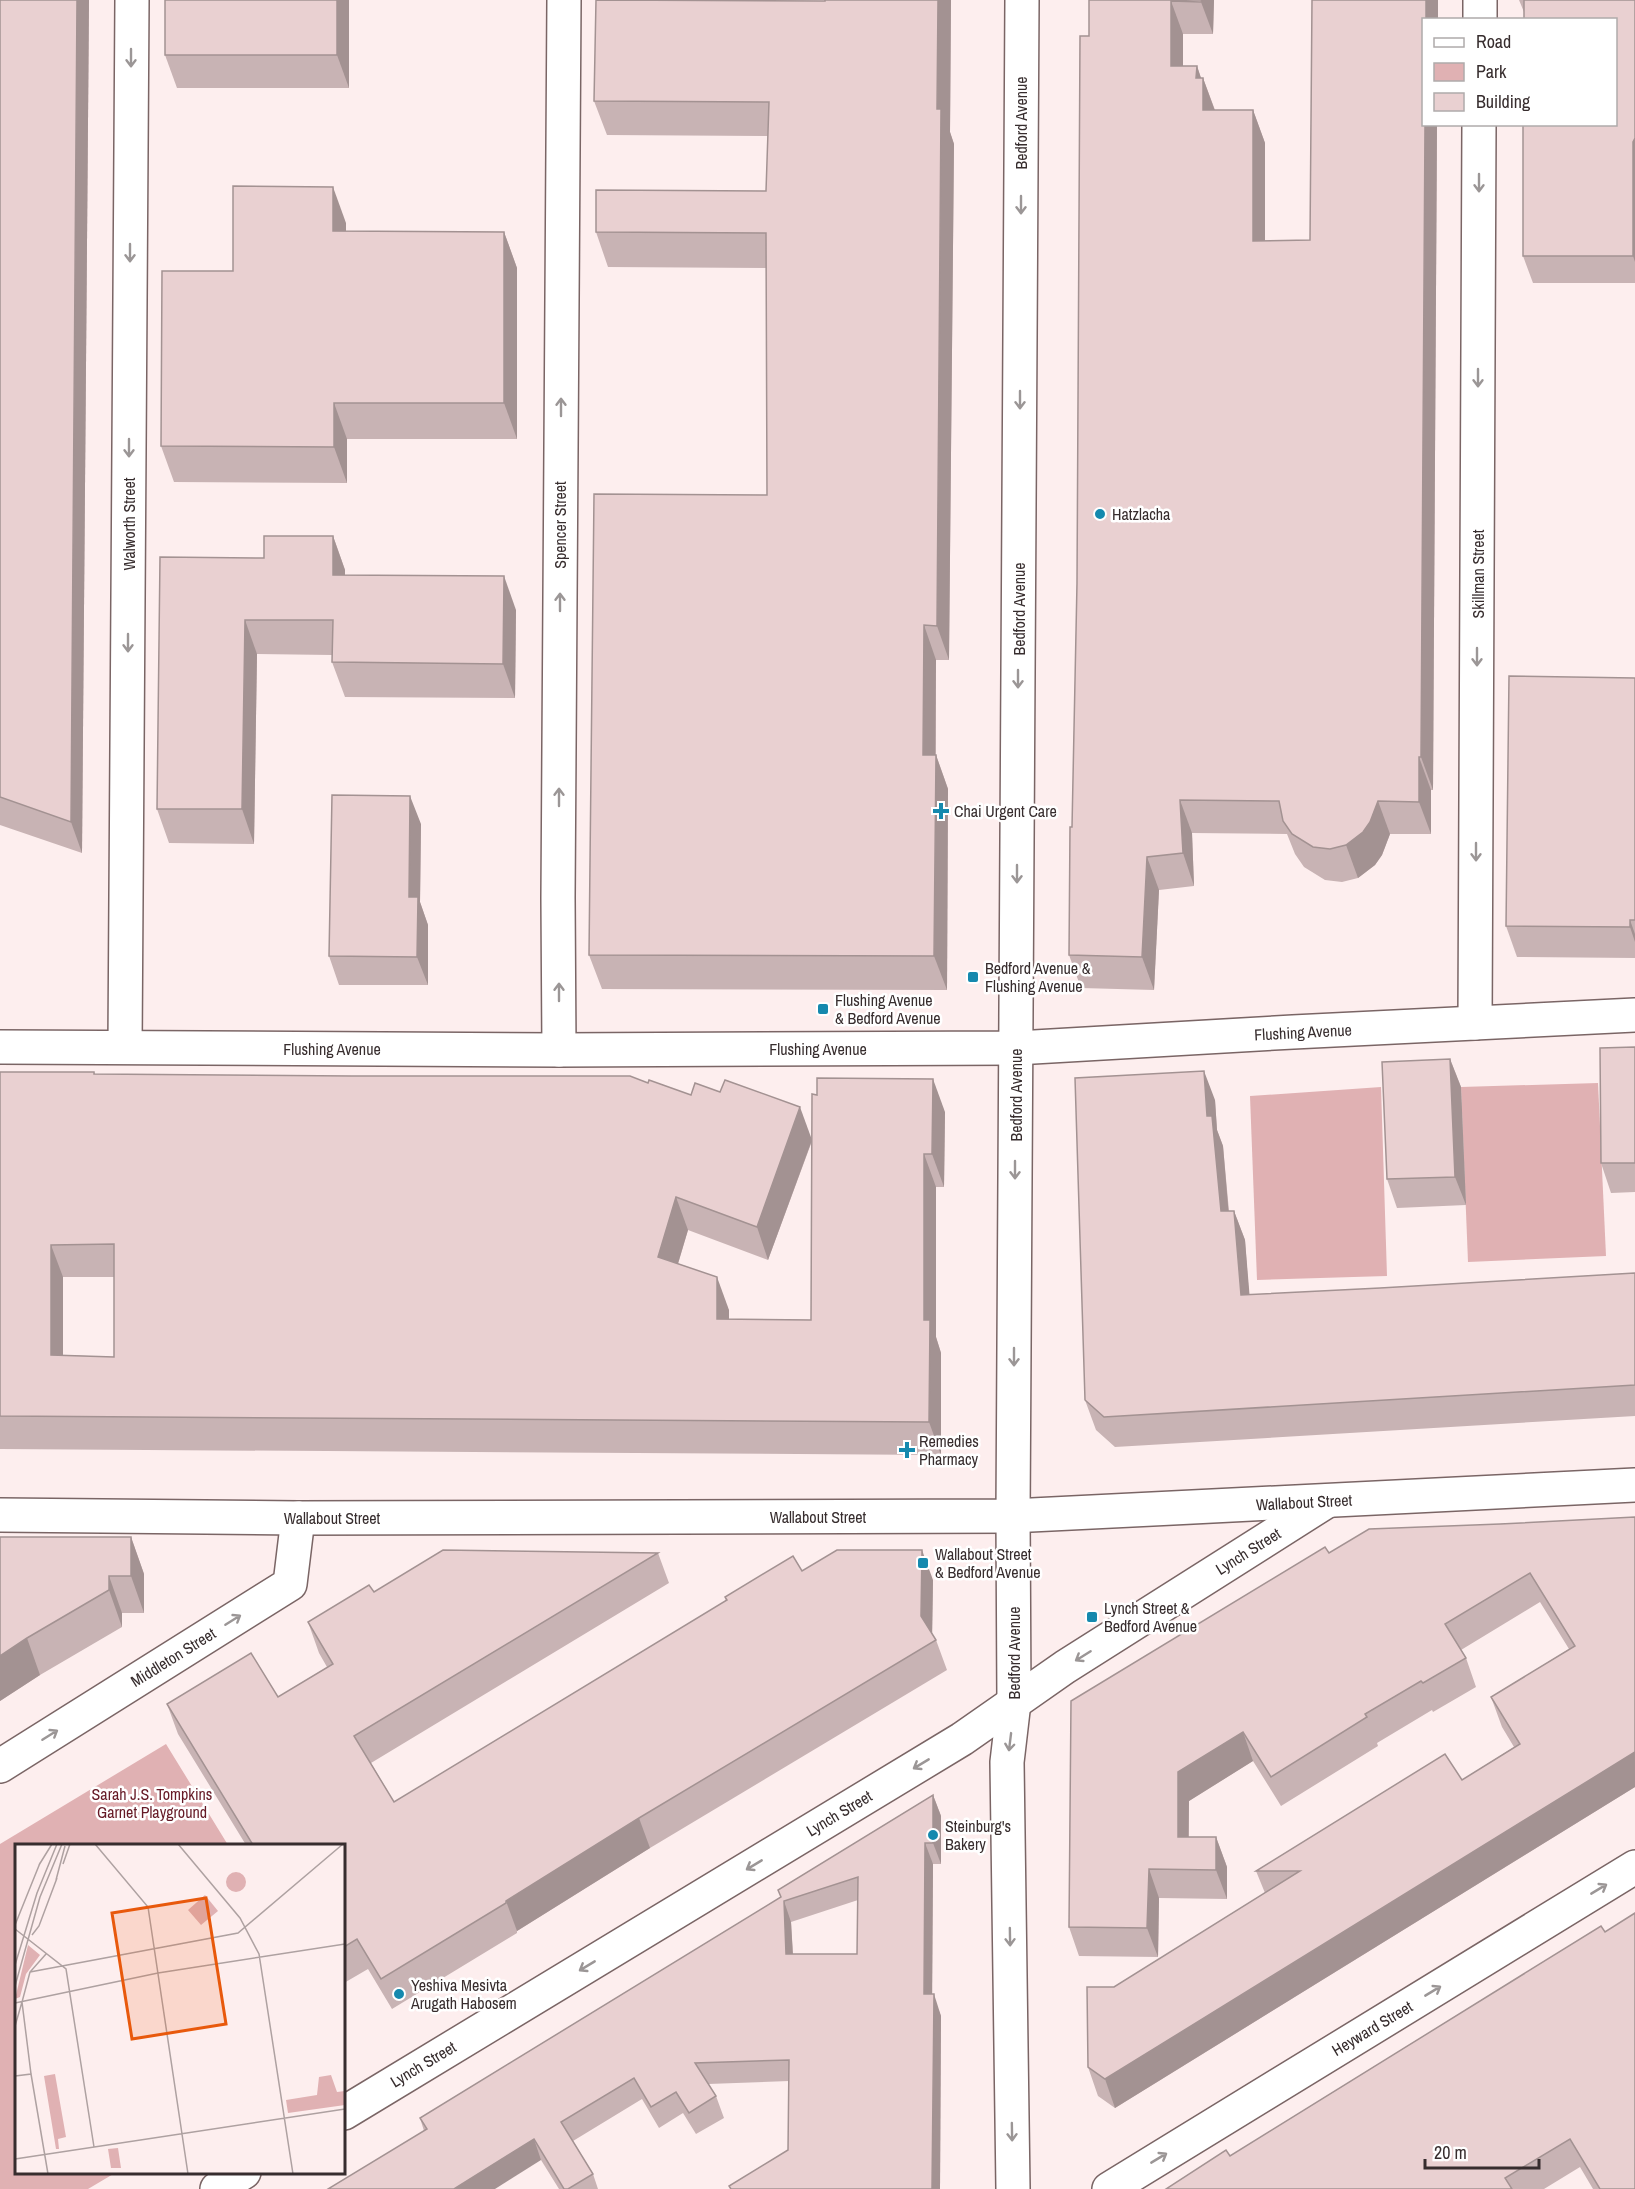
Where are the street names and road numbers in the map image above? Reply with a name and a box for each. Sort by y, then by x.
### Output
street label: Bedford Avenue [1010,76,1032,170]
street label: Walworth Street [118,477,140,570]
street label: Spencer Street [549,481,571,569]
street label: Skillman Street [1467,529,1489,618]
street label: Bedford Avenue [1008,562,1030,656]
street label: Flushing Avenue [1254,1018,1352,1046]
street label: Flushing Avenue [283,1038,381,1060]
street label: Flushing Avenue [769,1038,867,1060]
street label: Bedford Avenue [1005,1048,1027,1142]
street label: Wallabout Street [1255,1488,1353,1516]
street label: Wallabout Street [770,1506,867,1528]
street label: Wallabout Street [284,1507,381,1529]
street label: Lynch Street [1211,1522,1285,1580]
street label: Bedford Avenue [1003,1606,1025,1700]
street label: Middleton Street [126,1622,220,1692]
street label: Lynch Street [802,1785,876,1841]
street label: Heyward Street [1328,1995,1417,2061]
street label: Lynch Street [386,2036,460,2092]

